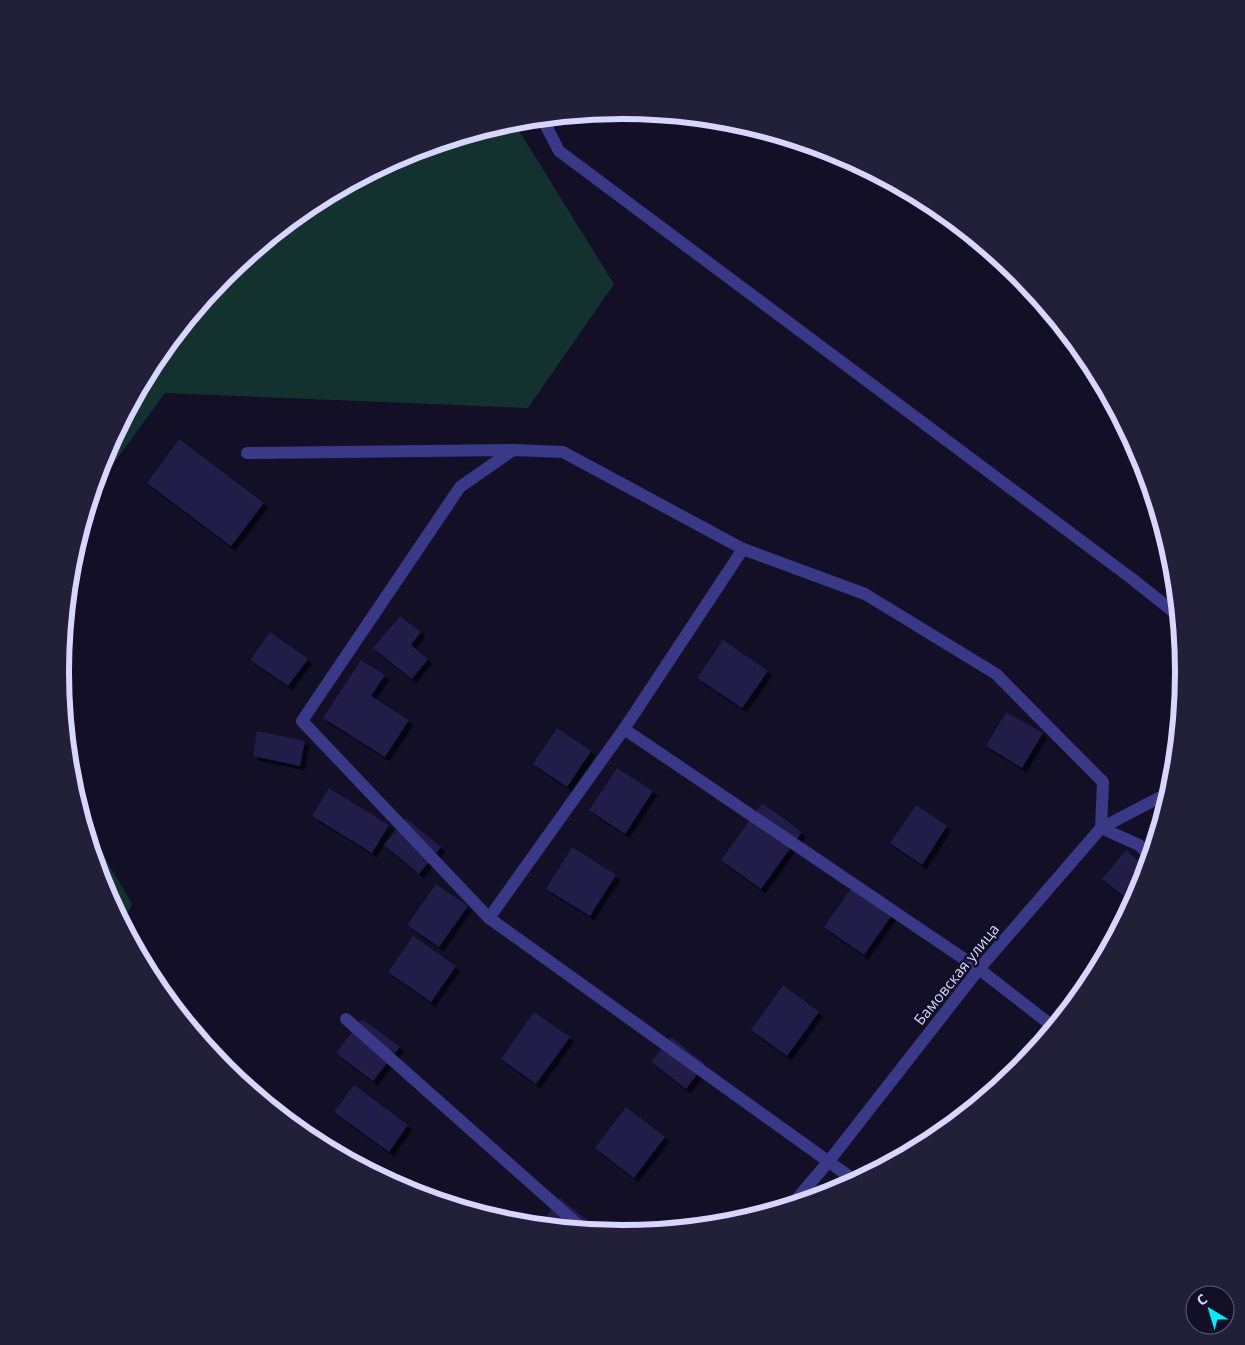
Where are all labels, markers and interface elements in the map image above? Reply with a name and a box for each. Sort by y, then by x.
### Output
street label: Бамовская улица [909,919,1003,1029]
north arrow [1185,1285,1235,1335]
text: С [1192,1289,1211,1310]

